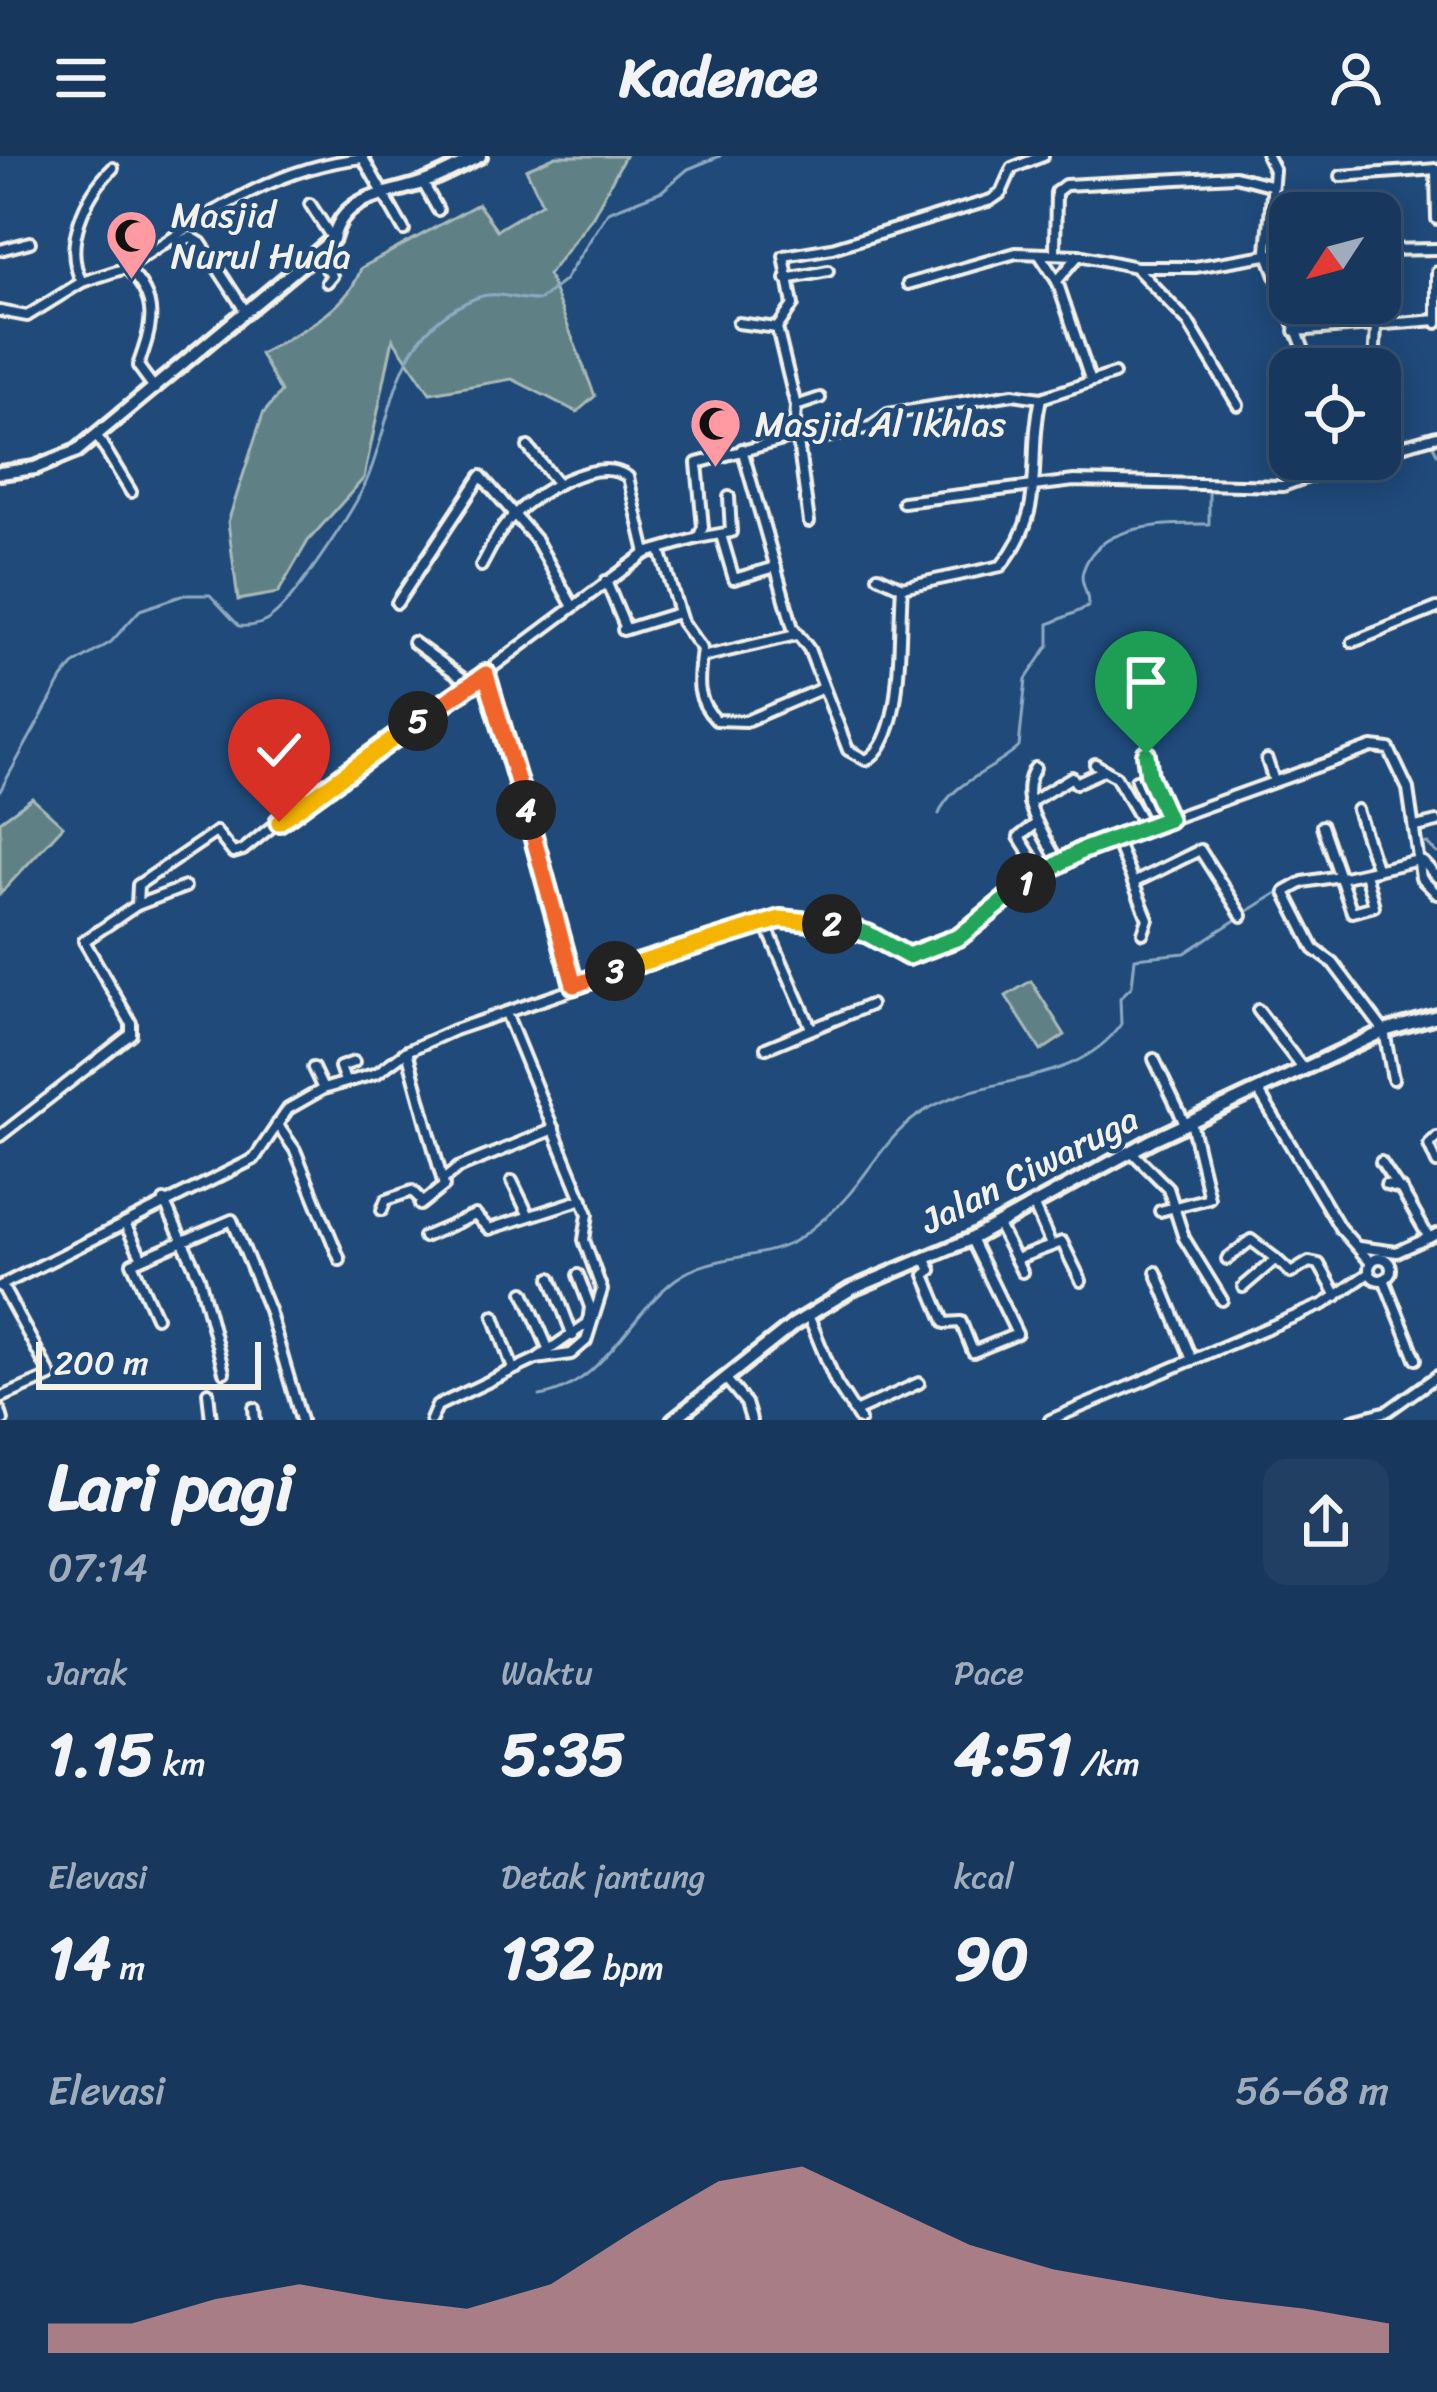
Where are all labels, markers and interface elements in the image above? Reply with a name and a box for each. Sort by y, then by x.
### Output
text: Kadence [619,30,818,126]
icon: menu [48,45,114,111]
icon: person [1323,45,1389,111]
place label: Masjid Nurul Huda [171,183,351,288]
north arrow [1269,192,1401,324]
map controls [1269,192,1401,480]
mosque icon: Masjid Nurul Huda [104,207,160,281]
button: locate [1269,348,1401,480]
place label: Masjid Al Ikhlas [755,392,1007,456]
mosque icon: Masjid Al Ikhlas [688,395,744,469]
pin [1095,631,1197,754]
icon: arrive [1113,649,1179,715]
pin: 5 [388,691,448,751]
text: 5 [408,692,428,750]
pin [228,699,330,822]
icon: check [246,717,312,783]
pin: 4 [496,780,556,840]
text: 4 [516,781,536,839]
pin: 1 [996,853,1056,913]
text: 1 [1019,854,1033,912]
pin: 2 [802,894,862,954]
text: 2 [822,895,842,953]
pin: 3 [585,941,645,1001]
text: 3 [606,942,624,1000]
street label: Jalan Ciwaruga [907,1087,1150,1253]
text: 200 m [54,1334,149,1392]
scale bar [36,1336,261,1389]
text: Lari pagi [48,1429,294,1546]
button: share [1263,1459,1389,1585]
text: 07:14 [48,1533,148,1602]
text: Jarak [48,1644,128,1702]
text: Waktu [501,1644,593,1702]
text: Pace [954,1644,1024,1702]
text: 1.15 [48,1702,154,1808]
text: 5:35 [501,1702,625,1808]
text: 4:51 [954,1702,1072,1808]
text: km [154,1735,206,1793]
text: /km [1072,1735,1140,1793]
text: Elevasi [48,1848,147,1906]
text: Detak jantung [501,1848,705,1906]
text: kcal [954,1848,1014,1906]
text: 14 [48,1906,111,2012]
text: 132 [501,1906,594,2012]
text: 90 [954,1906,1029,2012]
text: m [111,1939,145,1997]
text: bpm [594,1939,664,1997]
text: Elevasi [48,2056,165,2125]
text: 56–68 m [1235,2056,1389,2125]

